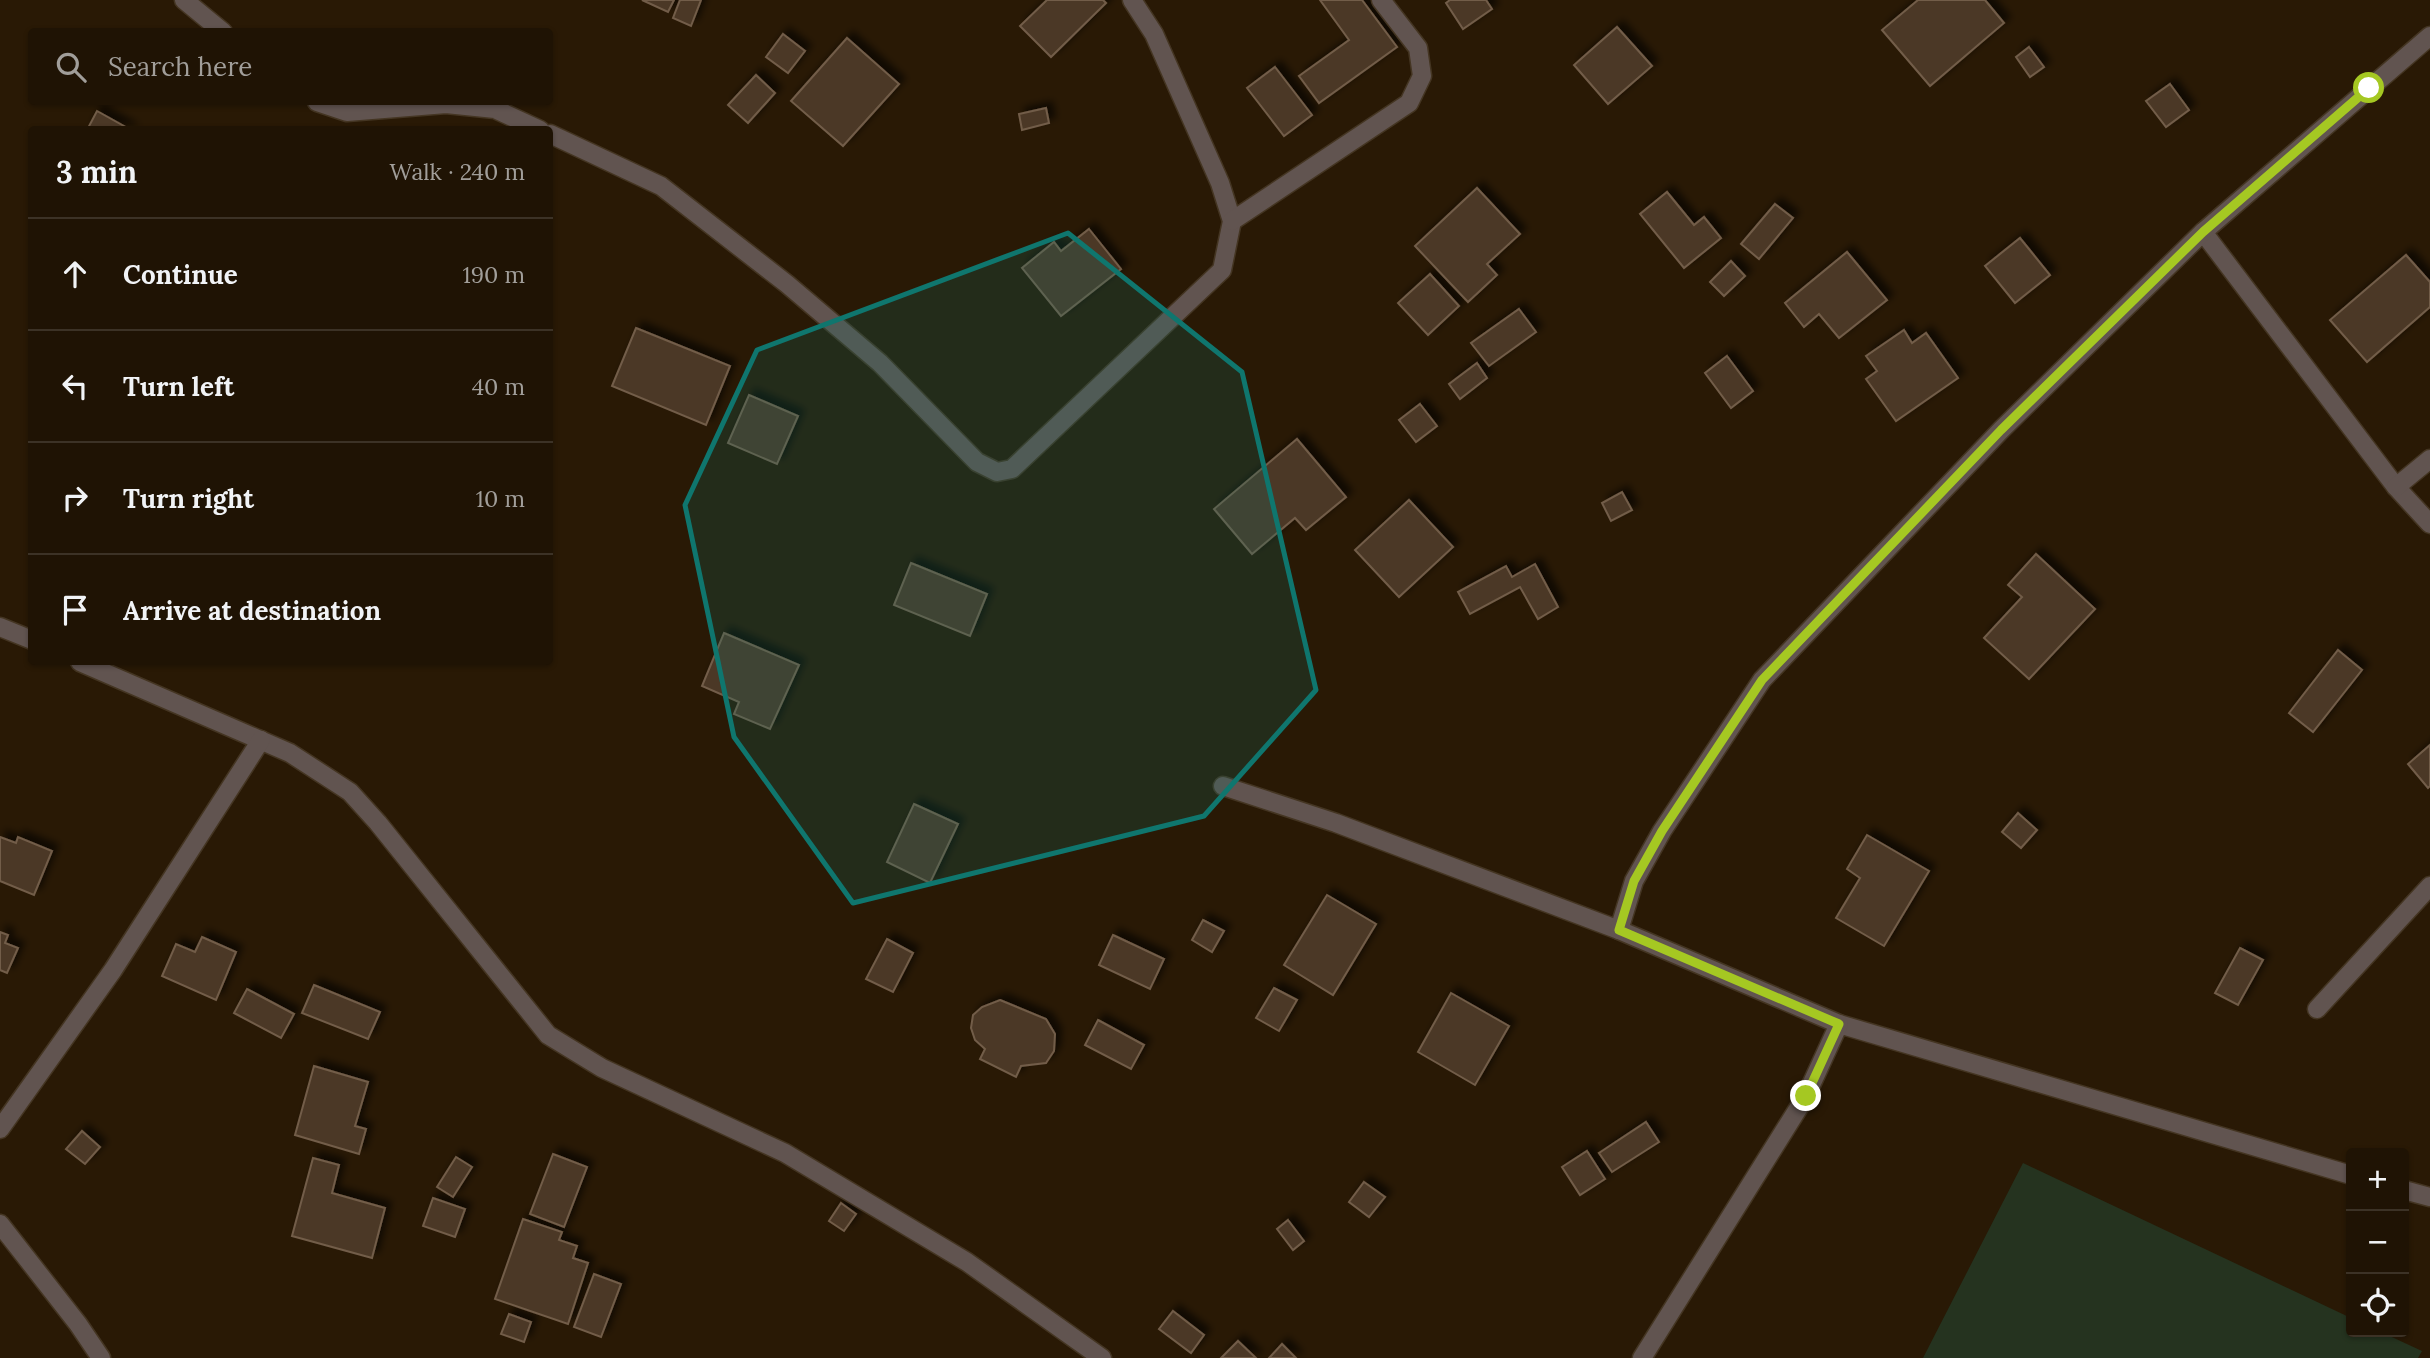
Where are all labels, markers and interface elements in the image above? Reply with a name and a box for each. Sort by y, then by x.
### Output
search box [28,28,553,105]
icon: search [52,48,90,86]
text: Search here [108,50,252,83]
route start [2353,72,2384,103]
text: 3 min [56,153,137,191]
text: Walk · 240 m [389,157,525,186]
icon: ahead [56,255,94,293]
text: Continue [123,258,238,291]
text: 190 m [462,260,525,289]
icon: left [56,367,94,405]
text: Turn left [123,370,234,403]
text: 40 m [472,372,525,401]
icon: right [56,479,94,517]
text: Turn right [123,482,254,515]
text: 10 m [476,484,525,513]
icon: arrive [56,591,94,629]
text: Arrive at destination [123,594,381,627]
route end [1790,1080,1821,1111]
map controls [2346,1148,2409,1337]
button: + [2346,1148,2409,1211]
button: − [2346,1211,2409,1274]
button: locate [2346,1274,2409,1337]

